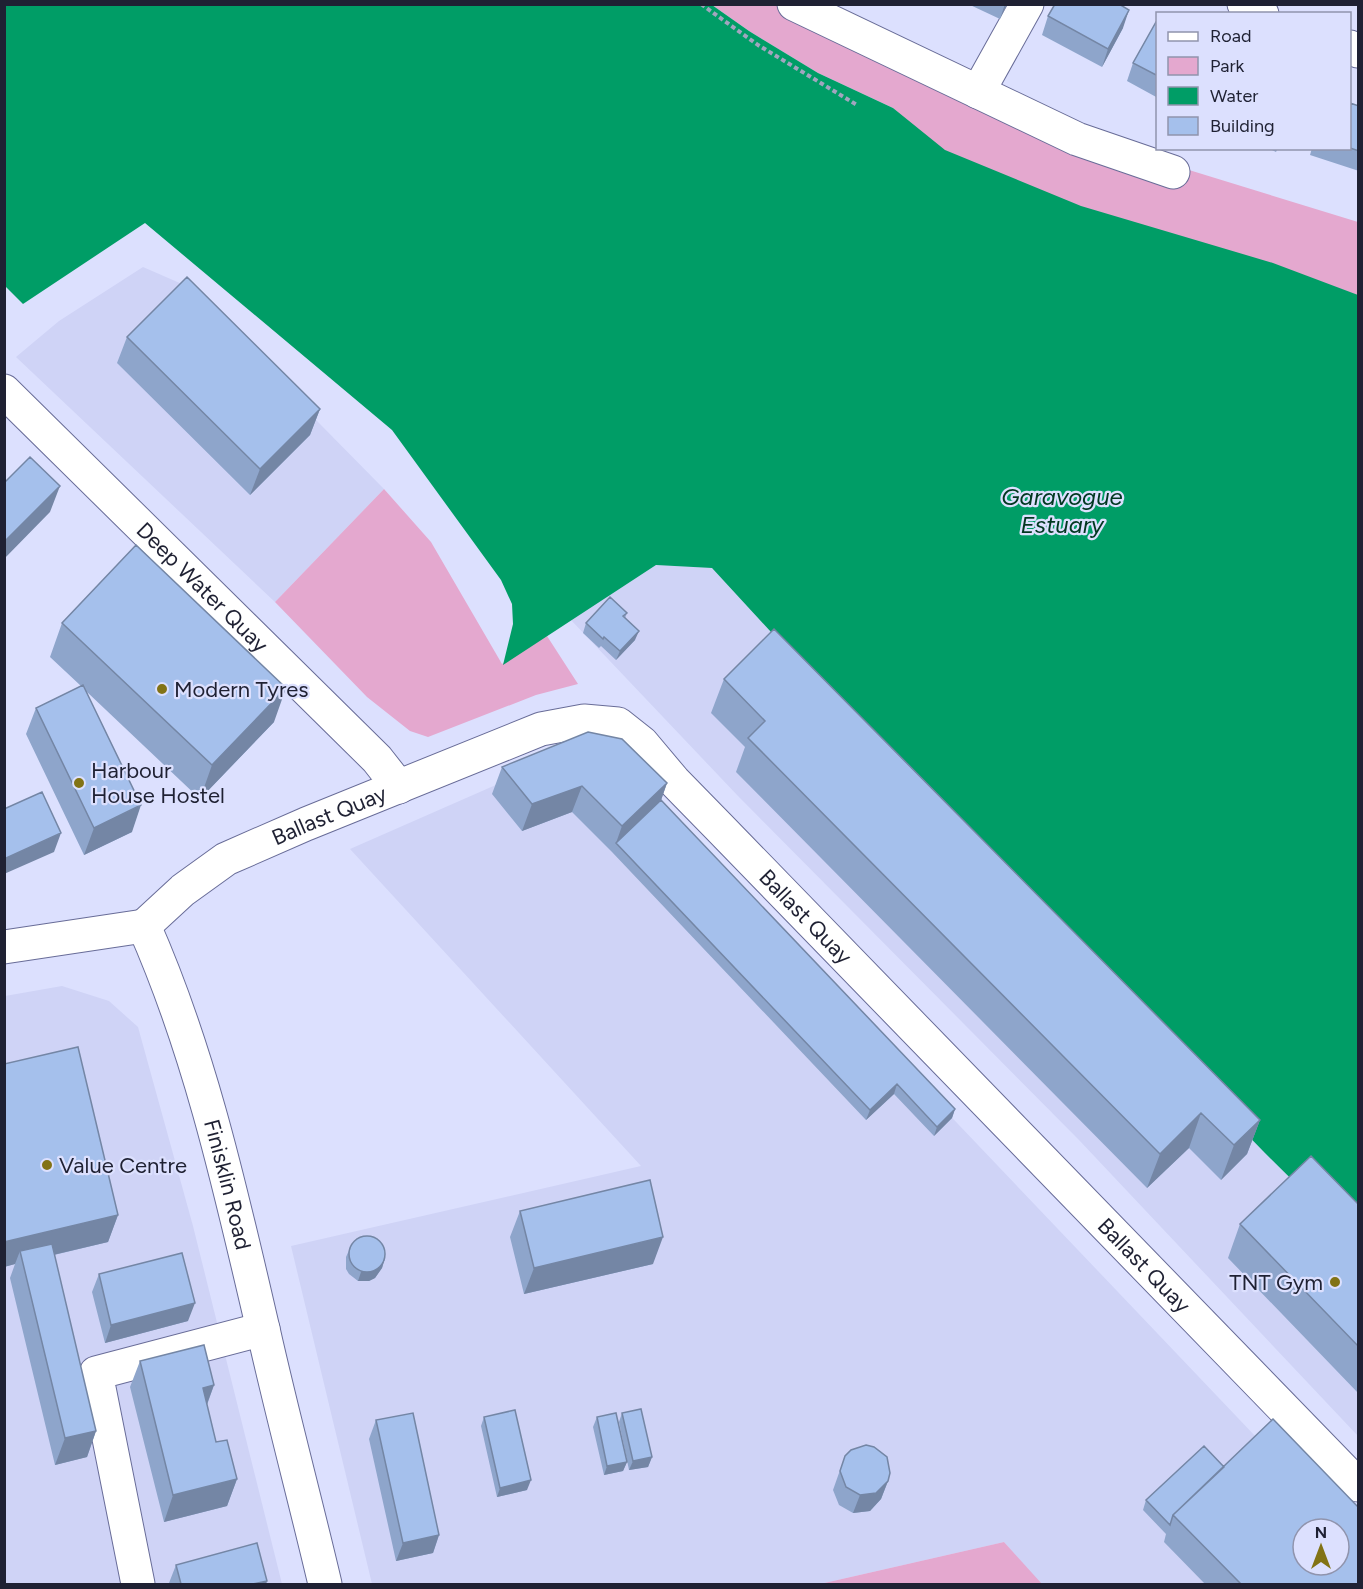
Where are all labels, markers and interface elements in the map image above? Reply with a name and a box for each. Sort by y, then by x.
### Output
legend [1156,12,1351,150]
text: Road [1210,25,1251,47]
text: Park [1210,55,1245,77]
text: Water [1210,85,1258,107]
text: Building [1210,115,1275,137]
water label: Garavogue Estuary [1001,482,1123,539]
street label: Deep Water Quay [131,516,274,658]
place label: Modern Tyres [174,676,309,703]
marker: Modern Tyres [155,682,169,696]
place label: Harbour House Hostel [91,757,225,809]
marker: Harbour House Hostel [72,776,86,790]
street label: Ballast Quay [268,780,391,851]
street label: Ballast Quay [753,864,858,970]
street label: Finisklin Road [198,1116,257,1252]
place label: Value Centre [59,1152,187,1179]
marker: Value Centre [40,1158,54,1172]
street label: Ballast Quay [1092,1212,1196,1319]
place label: TNT Gym [1229,1269,1323,1296]
marker: TNT Gym [1328,1275,1342,1289]
north arrow [1291,1517,1351,1577]
text: N [1315,1523,1327,1542]

